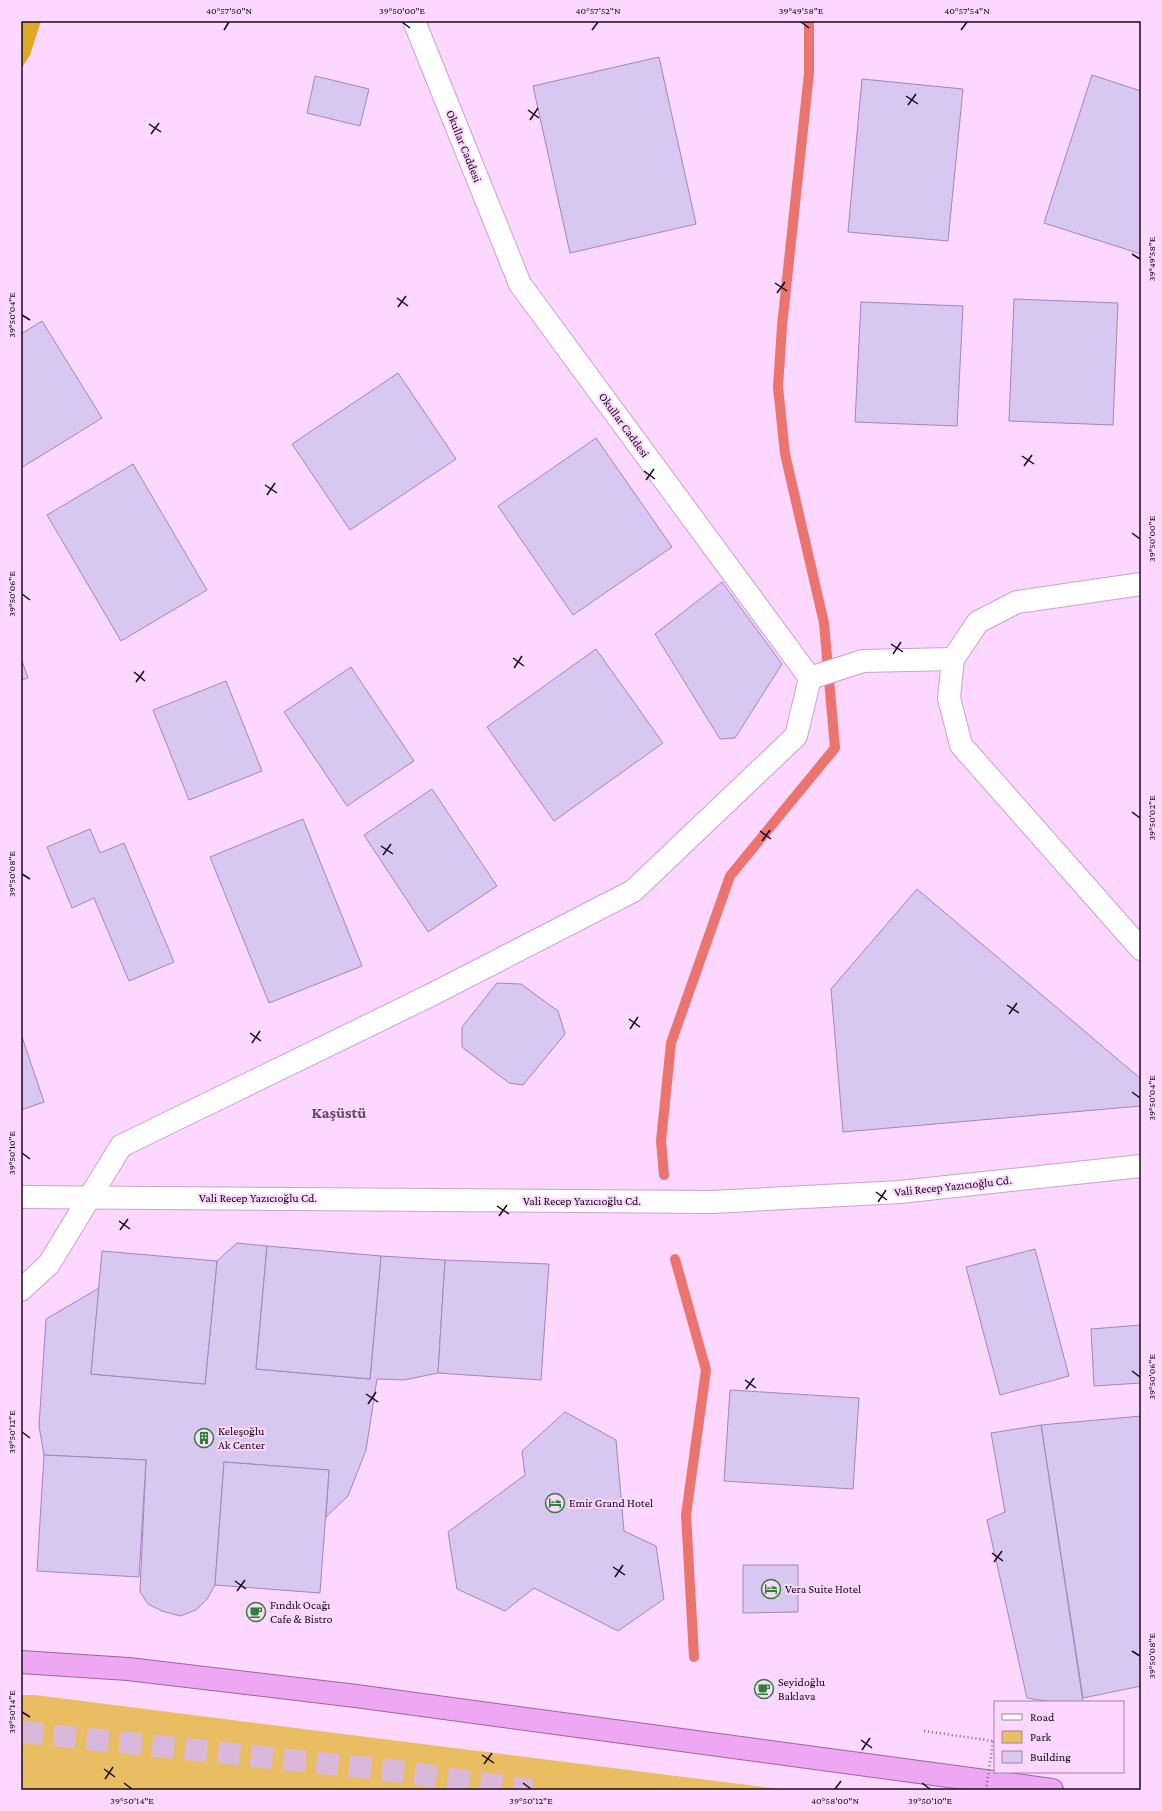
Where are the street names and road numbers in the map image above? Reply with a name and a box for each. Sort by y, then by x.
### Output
street label: Okullar Caddesi [443,108,485,184]
street label: Okullar Caddesi [596,390,652,460]
street label: Vali Recep Yazıcıoğlu Cd. [894,1173,1013,1199]
street label: Vali Recep Yazıcıoğlu Cd. [199,1191,317,1205]
street label: Vali Recep Yazıcıoğlu Cd. [523,1194,641,1208]

